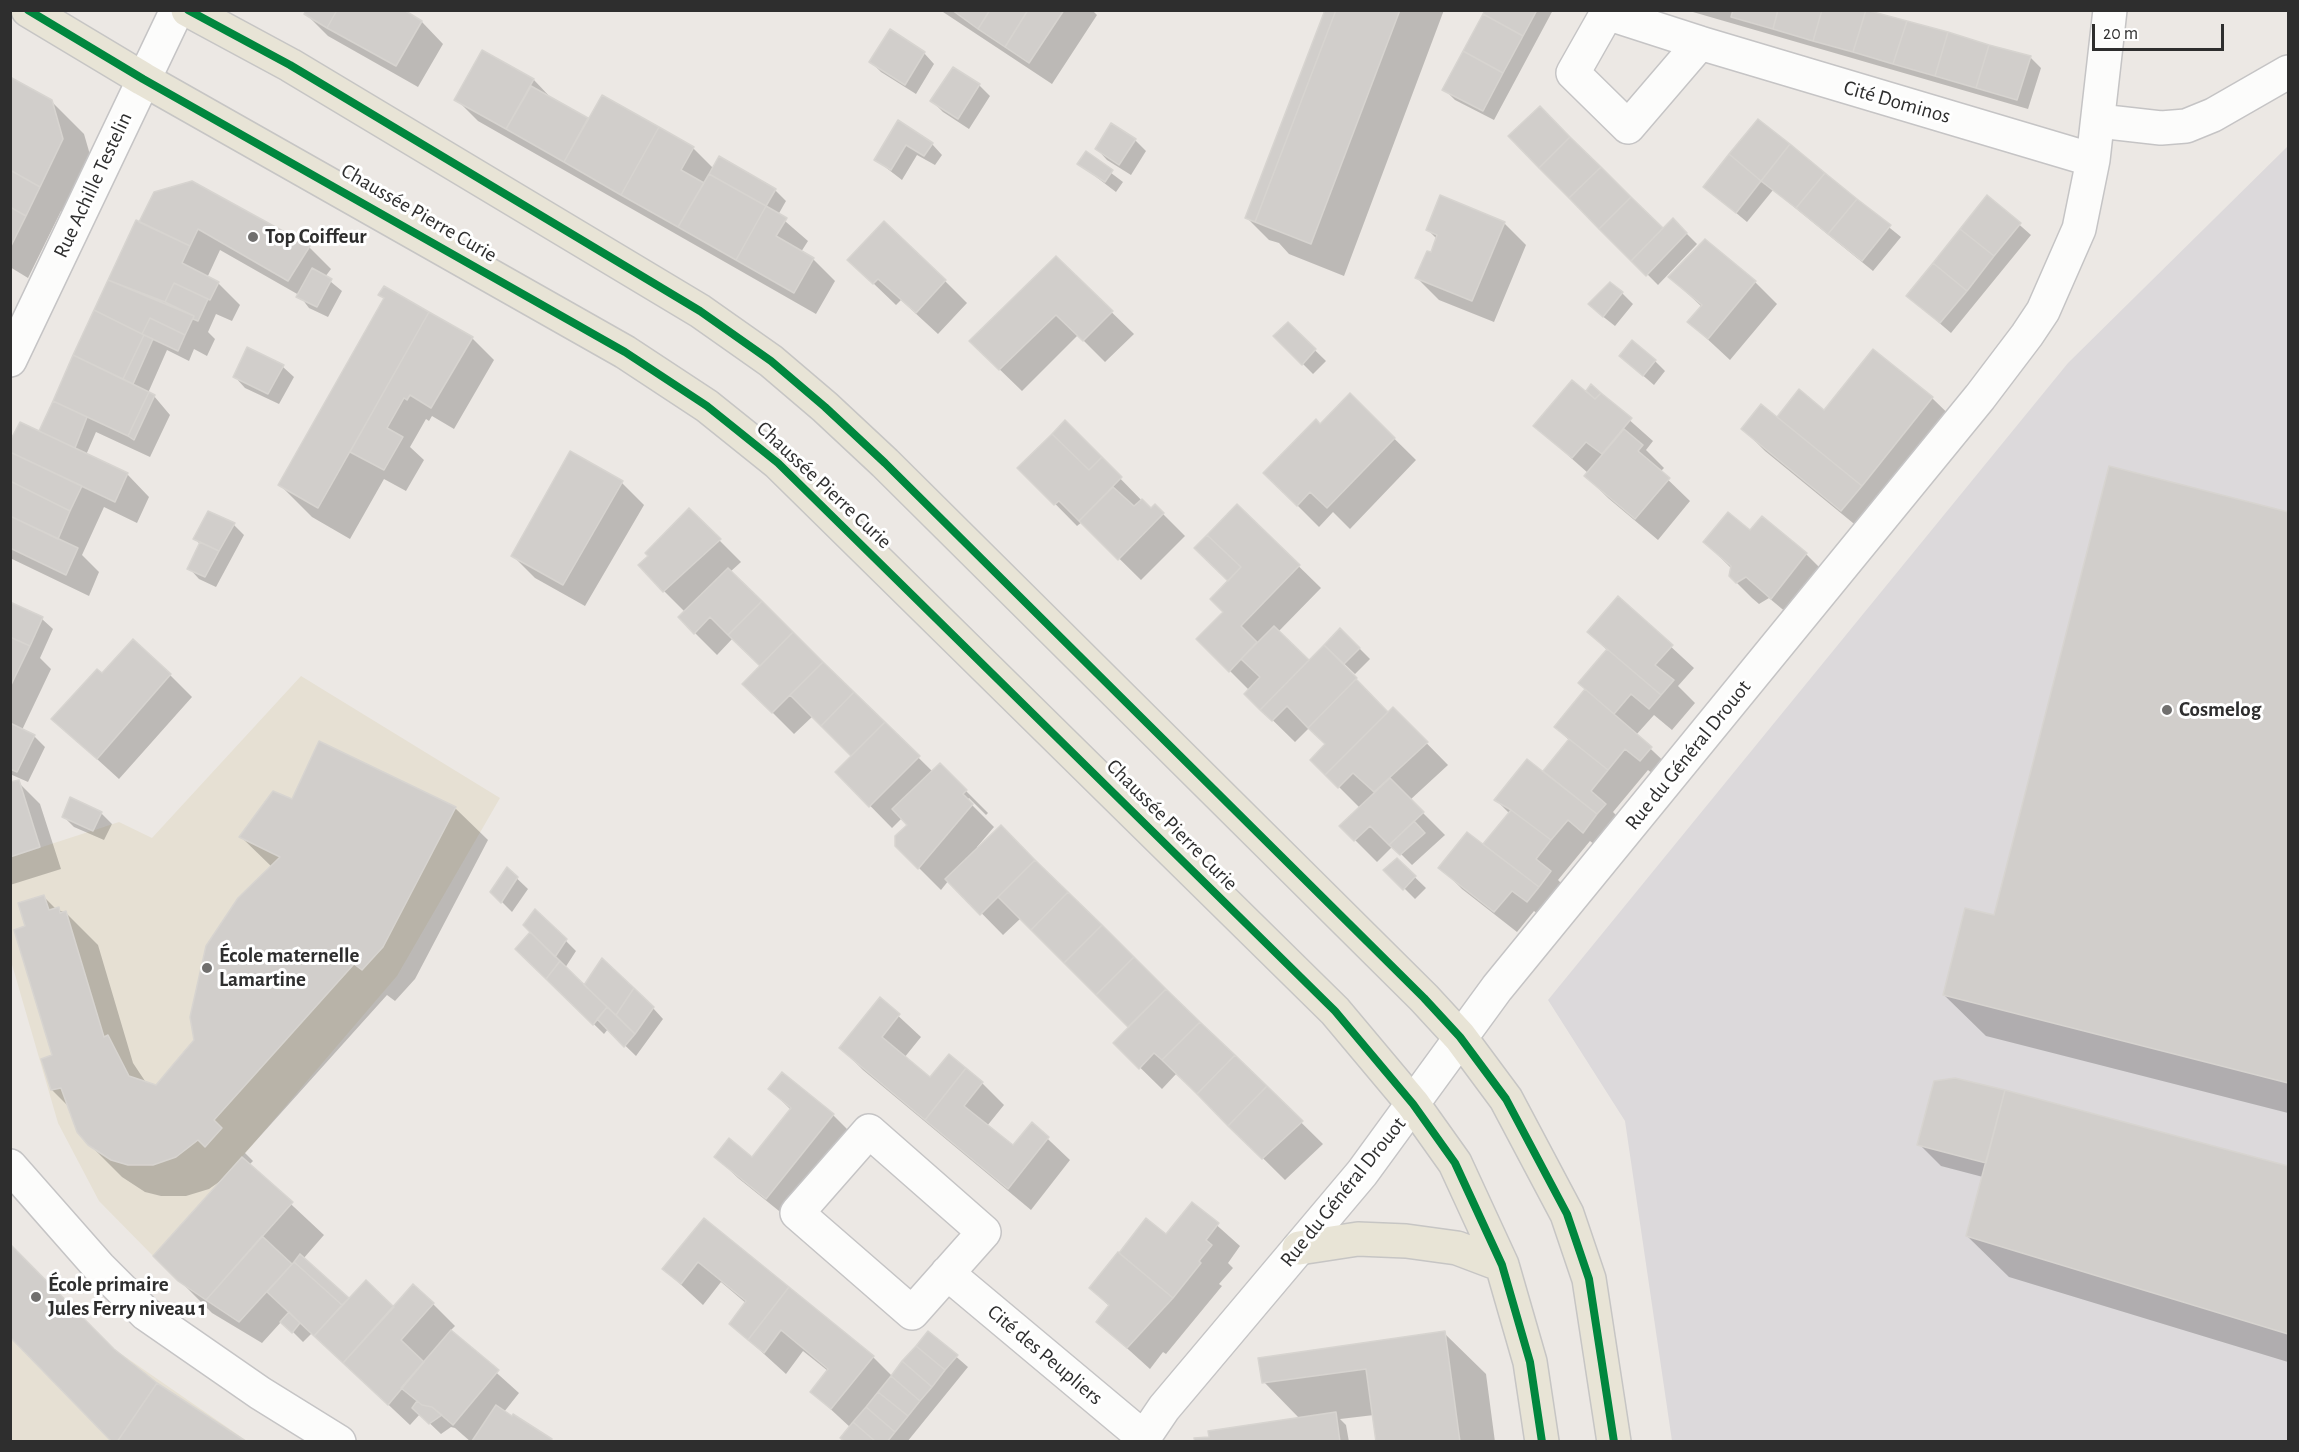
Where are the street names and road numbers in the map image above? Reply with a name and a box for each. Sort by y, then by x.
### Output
street label: Cité Dominos [1841,75,1953,129]
street label: Rue Achille Testelin [48,108,138,262]
street label: Chaussée Pierre Curie [337,158,501,268]
street label: Chaussée Pierre Curie [751,416,897,554]
street label: Rue du Général Drouot [1620,675,1756,835]
street label: Chaussée Pierre Curie [1101,754,1243,896]
street label: Rue du Général Drouot [1275,1112,1411,1272]
street label: Cité des Peupliers [982,1299,1108,1411]

